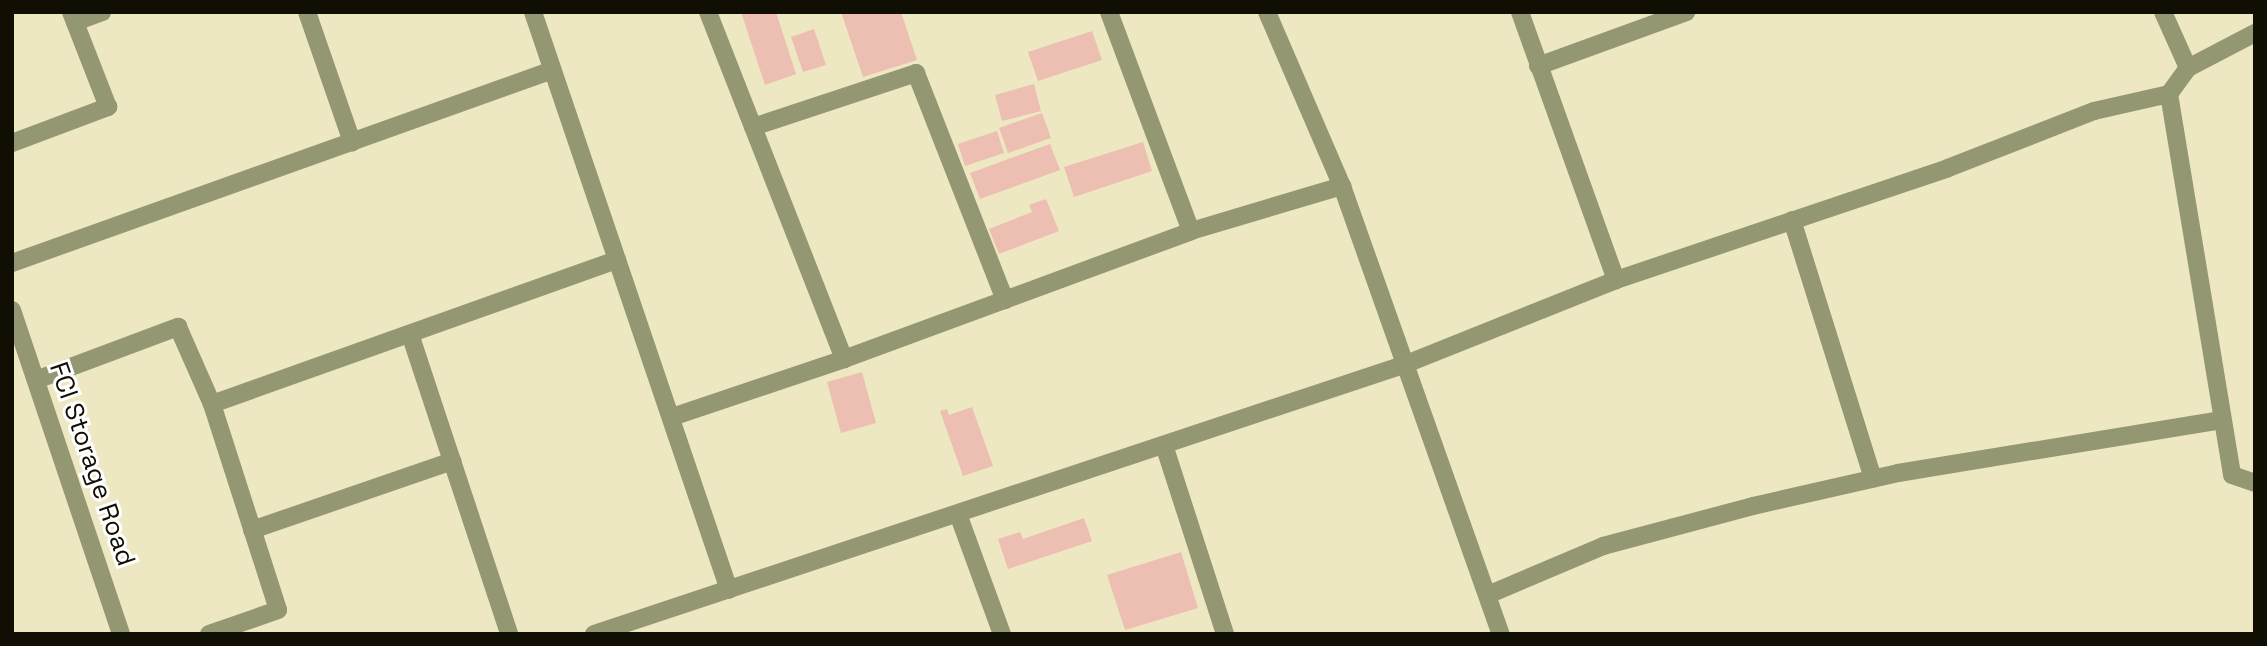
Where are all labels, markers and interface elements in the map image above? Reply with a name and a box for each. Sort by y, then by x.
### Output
street label: FCI Storage Road [42,358,142,570]

